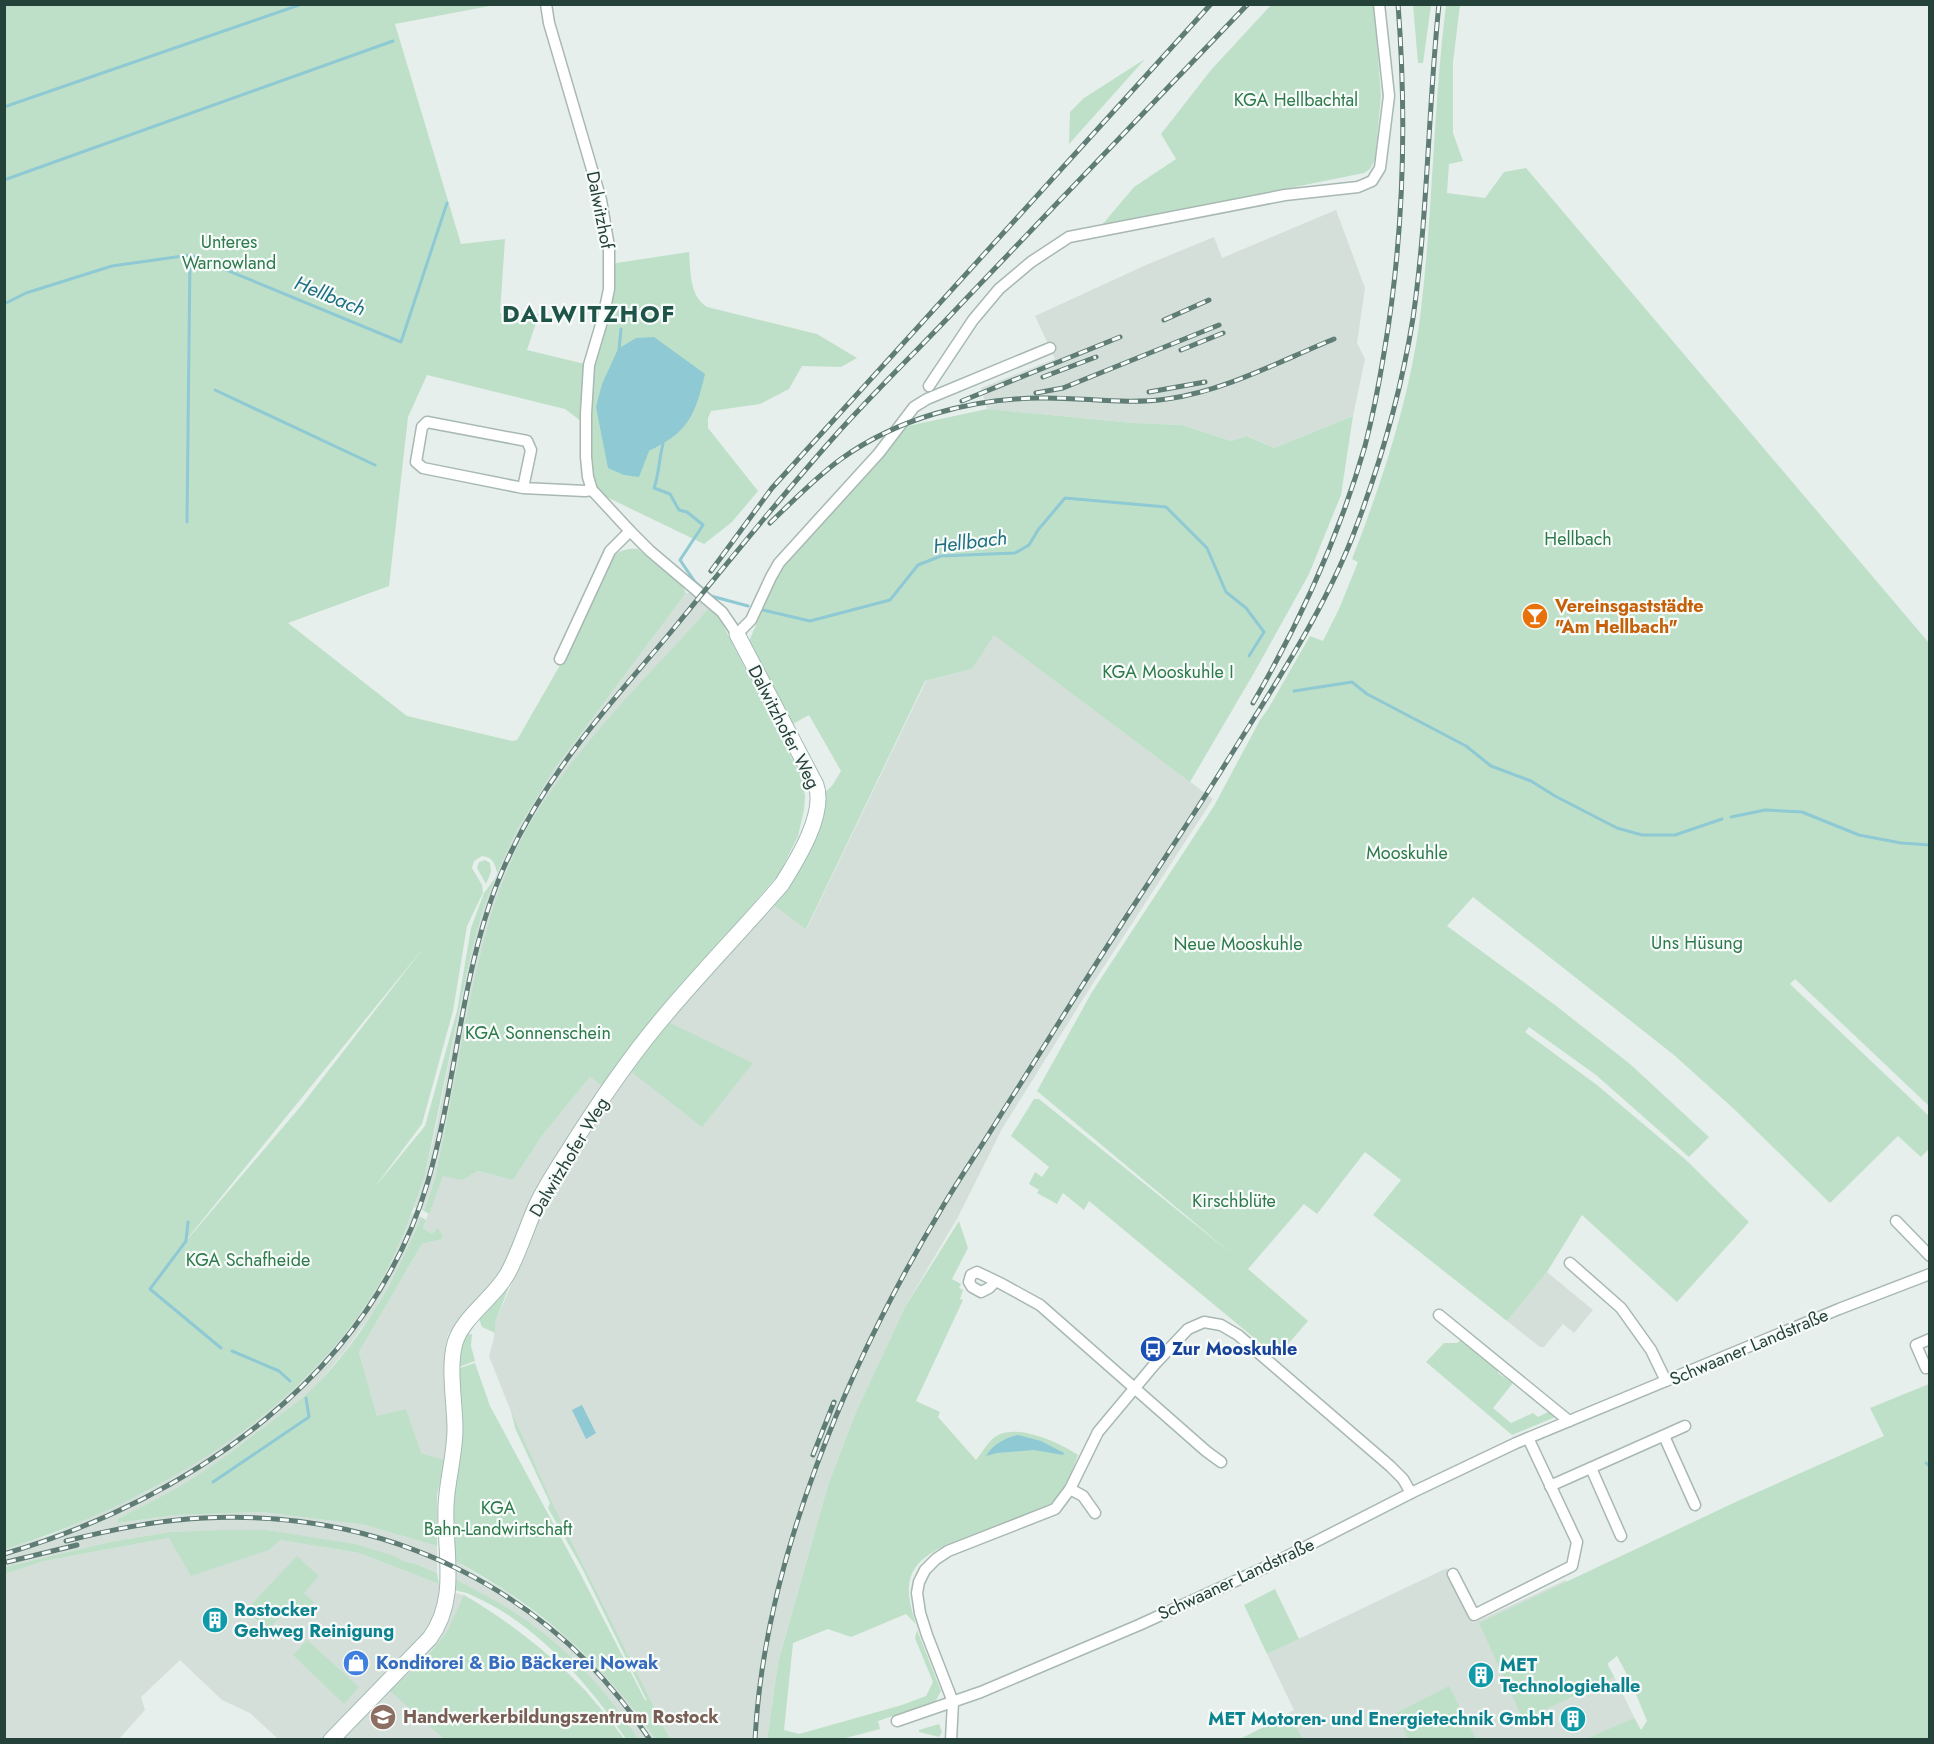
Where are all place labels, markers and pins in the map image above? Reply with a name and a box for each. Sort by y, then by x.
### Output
place label: Vereinsgaststädte "Am Hellbach" [1554,593,1704,640]
bar icon: Vereinsgaststädte "Am Hellbach" [1520,601,1550,631]
bus stop icon: Zur Mooskuhle [1138,1334,1168,1364]
place label: Zur Mooskuhle [1172,1336,1297,1362]
place label: Rostocker Gehweg Reinigung [234,1597,394,1644]
building icon: Rostocker Gehweg Reinigung [200,1605,230,1635]
shop icon: Konditorei & Bio Bäckerei Nowak [341,1648,371,1678]
place label: Konditorei & Bio Bäckerei Nowak [376,1650,659,1676]
place label: MET Technologiehalle [1500,1652,1640,1699]
building icon: MET Technologiehalle [1466,1660,1496,1690]
school or university icon: Handwerkerbildungszentrum Rostock [368,1702,398,1732]
place label: Handwerkerbildungszentrum Rostock [403,1704,719,1730]
building icon: MET Motoren- und Energietechnik GmbH [1558,1704,1588,1734]
place label: MET Motoren- und Energietechnik GmbH [1208,1706,1554,1732]

